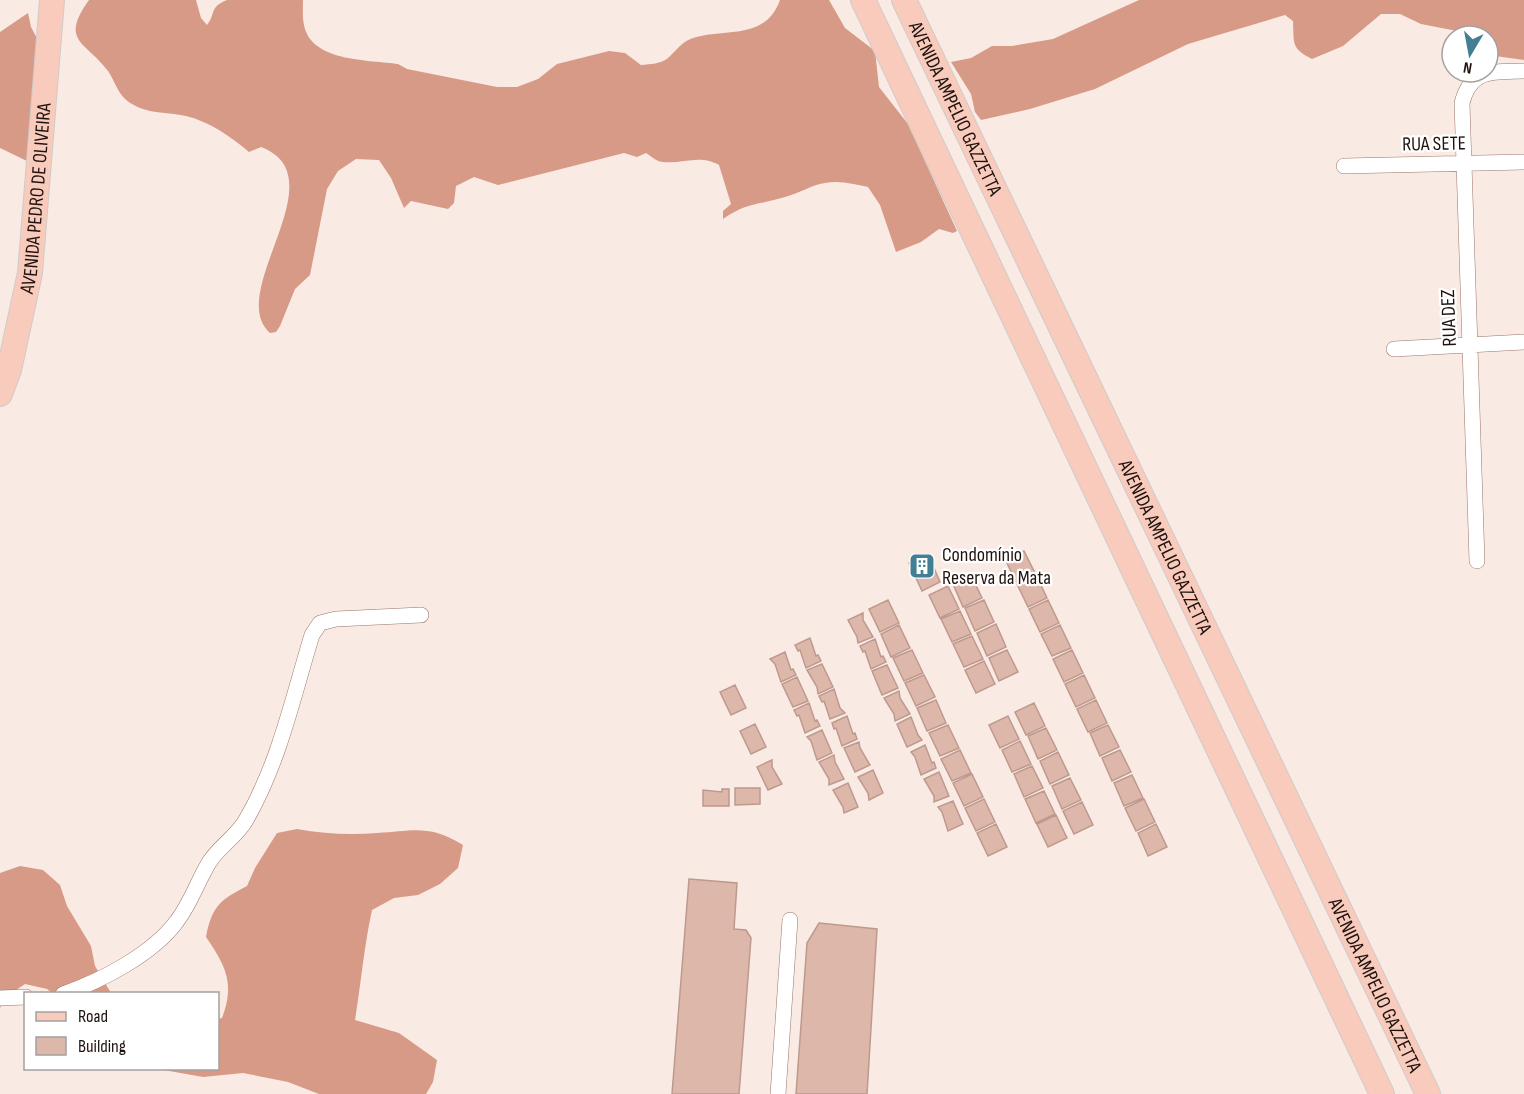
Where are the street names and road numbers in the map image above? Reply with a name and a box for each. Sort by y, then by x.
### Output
street label: AVENIDA AMPELIO GAZZETTA [903,17,1007,200]
street label: AVENIDA PEDRO DE OLIVEIRA [15,102,57,297]
street label: RUA SETE [1402,131,1466,157]
street label: RUA DEZ [1436,289,1462,347]
street label: AVENIDA AMPELIO GAZZETTA [1113,455,1217,638]
street label: AVENIDA AMPELIO GAZZETTA [1322,893,1427,1077]

